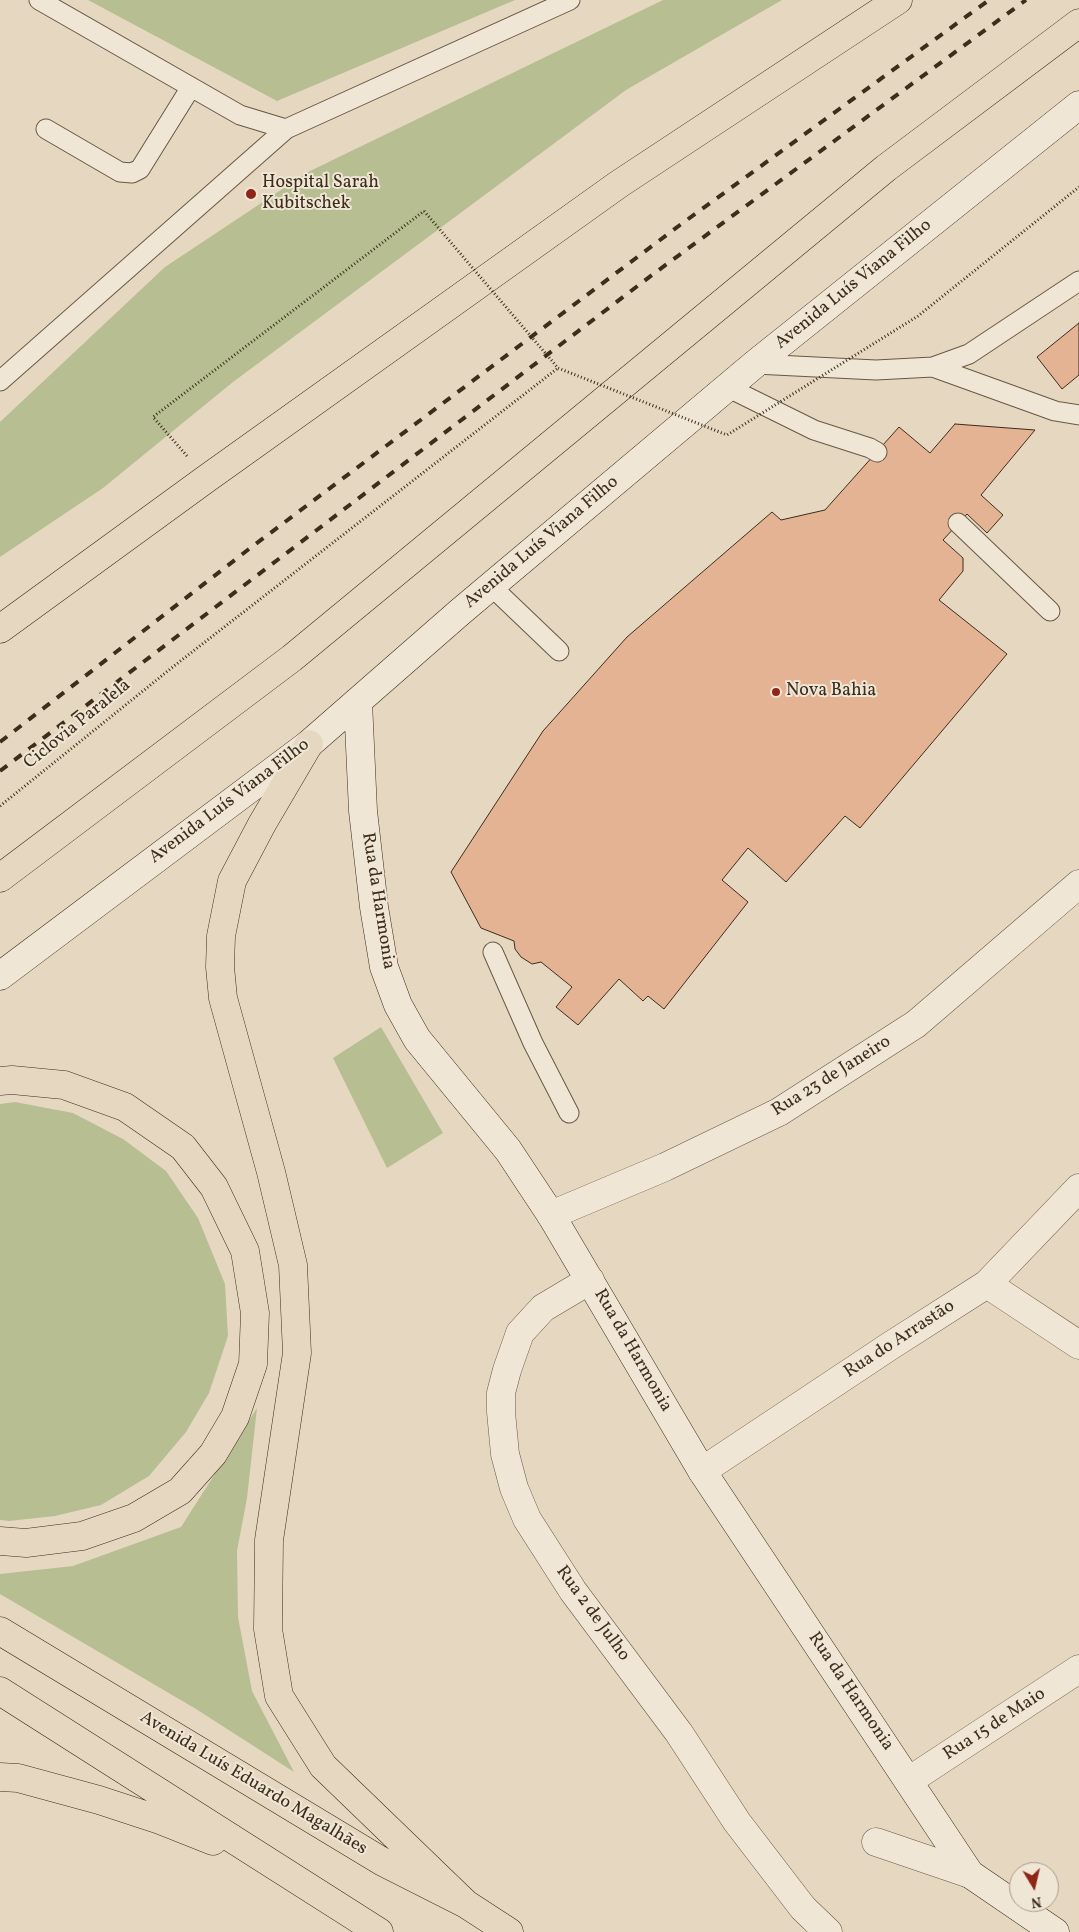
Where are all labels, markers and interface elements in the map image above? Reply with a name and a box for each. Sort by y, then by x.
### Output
place label: Hospital Sarah Kubitschek [262,173,379,215]
marker: Hospital Sarah Kubitschek [244,187,258,201]
street label: Avenida Luís Viana Filho [771,215,937,355]
street label: Avenida Luís Viana Filho [460,472,624,614]
street label: Ciclovia Paralela [20,675,136,775]
place label: Nova Bahia [786,681,876,703]
marker: Nova Bahia [770,686,782,698]
street label: Avenida Luís Viana Filho [146,735,314,869]
street label: Rua da Harmonia [356,831,398,971]
street label: Rua 23 de Janeiro [769,1032,895,1122]
street label: Rua da Harmonia [588,1286,676,1416]
street label: Rua do Arrastão [841,1296,959,1384]
street label: Rua 2 de Julho [550,1562,634,1666]
street label: Rua da Harmonia [802,1629,898,1755]
street label: Rua 15 de Maio [940,1684,1050,1766]
street label: Avenida Luís Eduardo Magalhães [135,1707,371,1861]
north arrow [1009,1862,1059,1912]
text: N [1030,1891,1043,1911]

